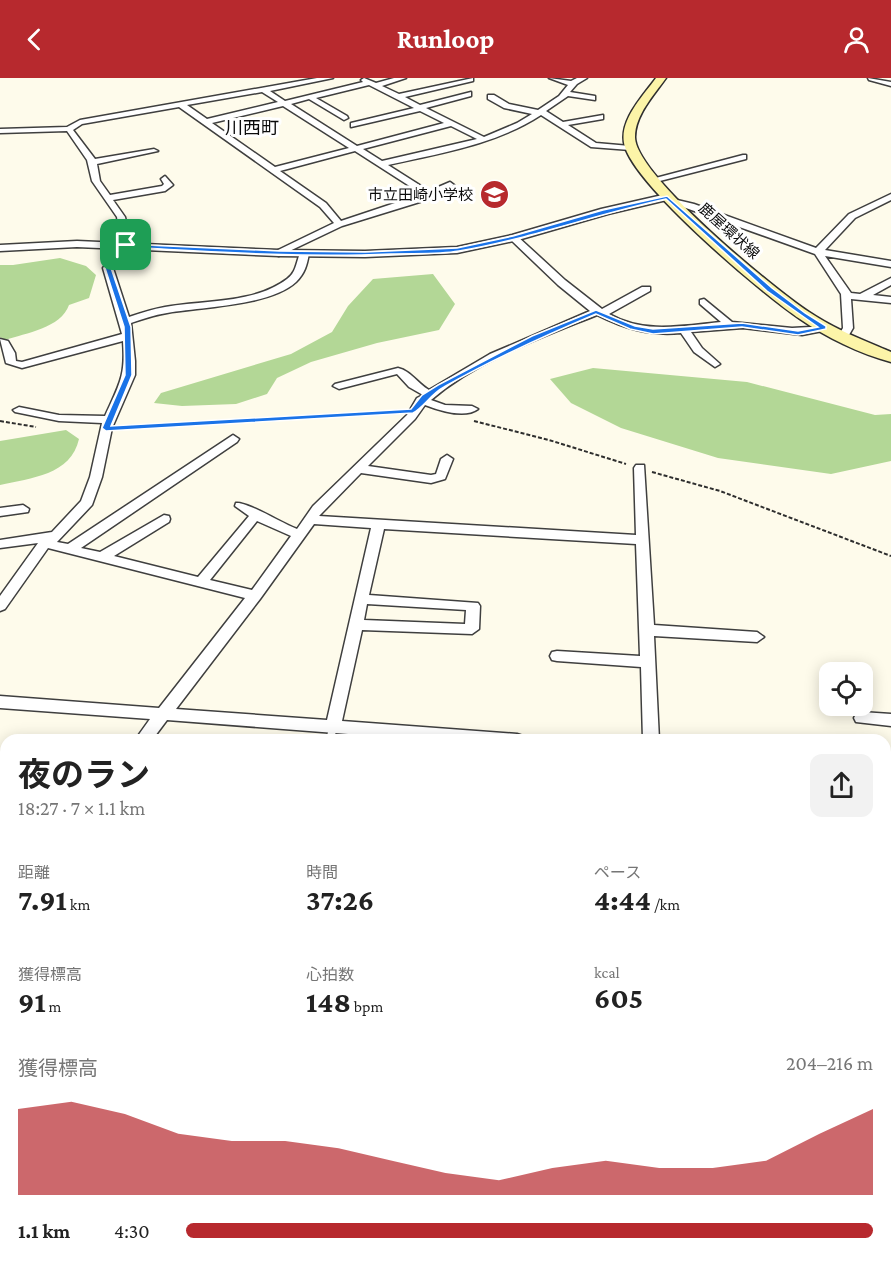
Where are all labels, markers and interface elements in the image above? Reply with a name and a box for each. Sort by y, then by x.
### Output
icon: back [18,23,51,56]
icon: person [840,23,873,56]
text: Runloop [397,24,494,54]
district label: 川西町 [225,118,279,138]
school or university icon: 市立田崎小学校 [478,179,510,211]
place label: 市立田崎小学校 [368,187,473,203]
street label: 鹿屋環状線 [696,199,763,262]
pin [100,219,151,270]
icon: arrive [109,228,142,261]
map controls [819,662,873,716]
button: locate [819,662,873,716]
button: share [810,754,873,817]
text: 夜のラン [18,756,150,793]
text: 18:27 · 7 × 1.1 km [18,797,145,819]
text: 距離 [18,864,50,881]
text: 時間 [306,864,338,881]
text: ペース [594,864,641,881]
text: 7.91 [18,883,67,916]
text: 37:26 [306,883,374,916]
text: 4:44 [594,883,651,916]
text: km [67,896,90,913]
text: /km [651,896,680,913]
text: kcal [594,964,620,981]
text: 獲得標高 [18,966,82,983]
text: 心拍数 [306,966,354,983]
text: 605 [594,981,643,1014]
text: 91 [18,985,46,1018]
text: 148 [306,985,351,1018]
text: m [46,998,61,1015]
text: bpm [351,998,383,1015]
text: 204–216 m [786,1052,873,1074]
text: 獲得標高 [18,1057,98,1079]
text: 1.1 km [18,1220,70,1242]
text: 4:30 [114,1220,150,1242]

